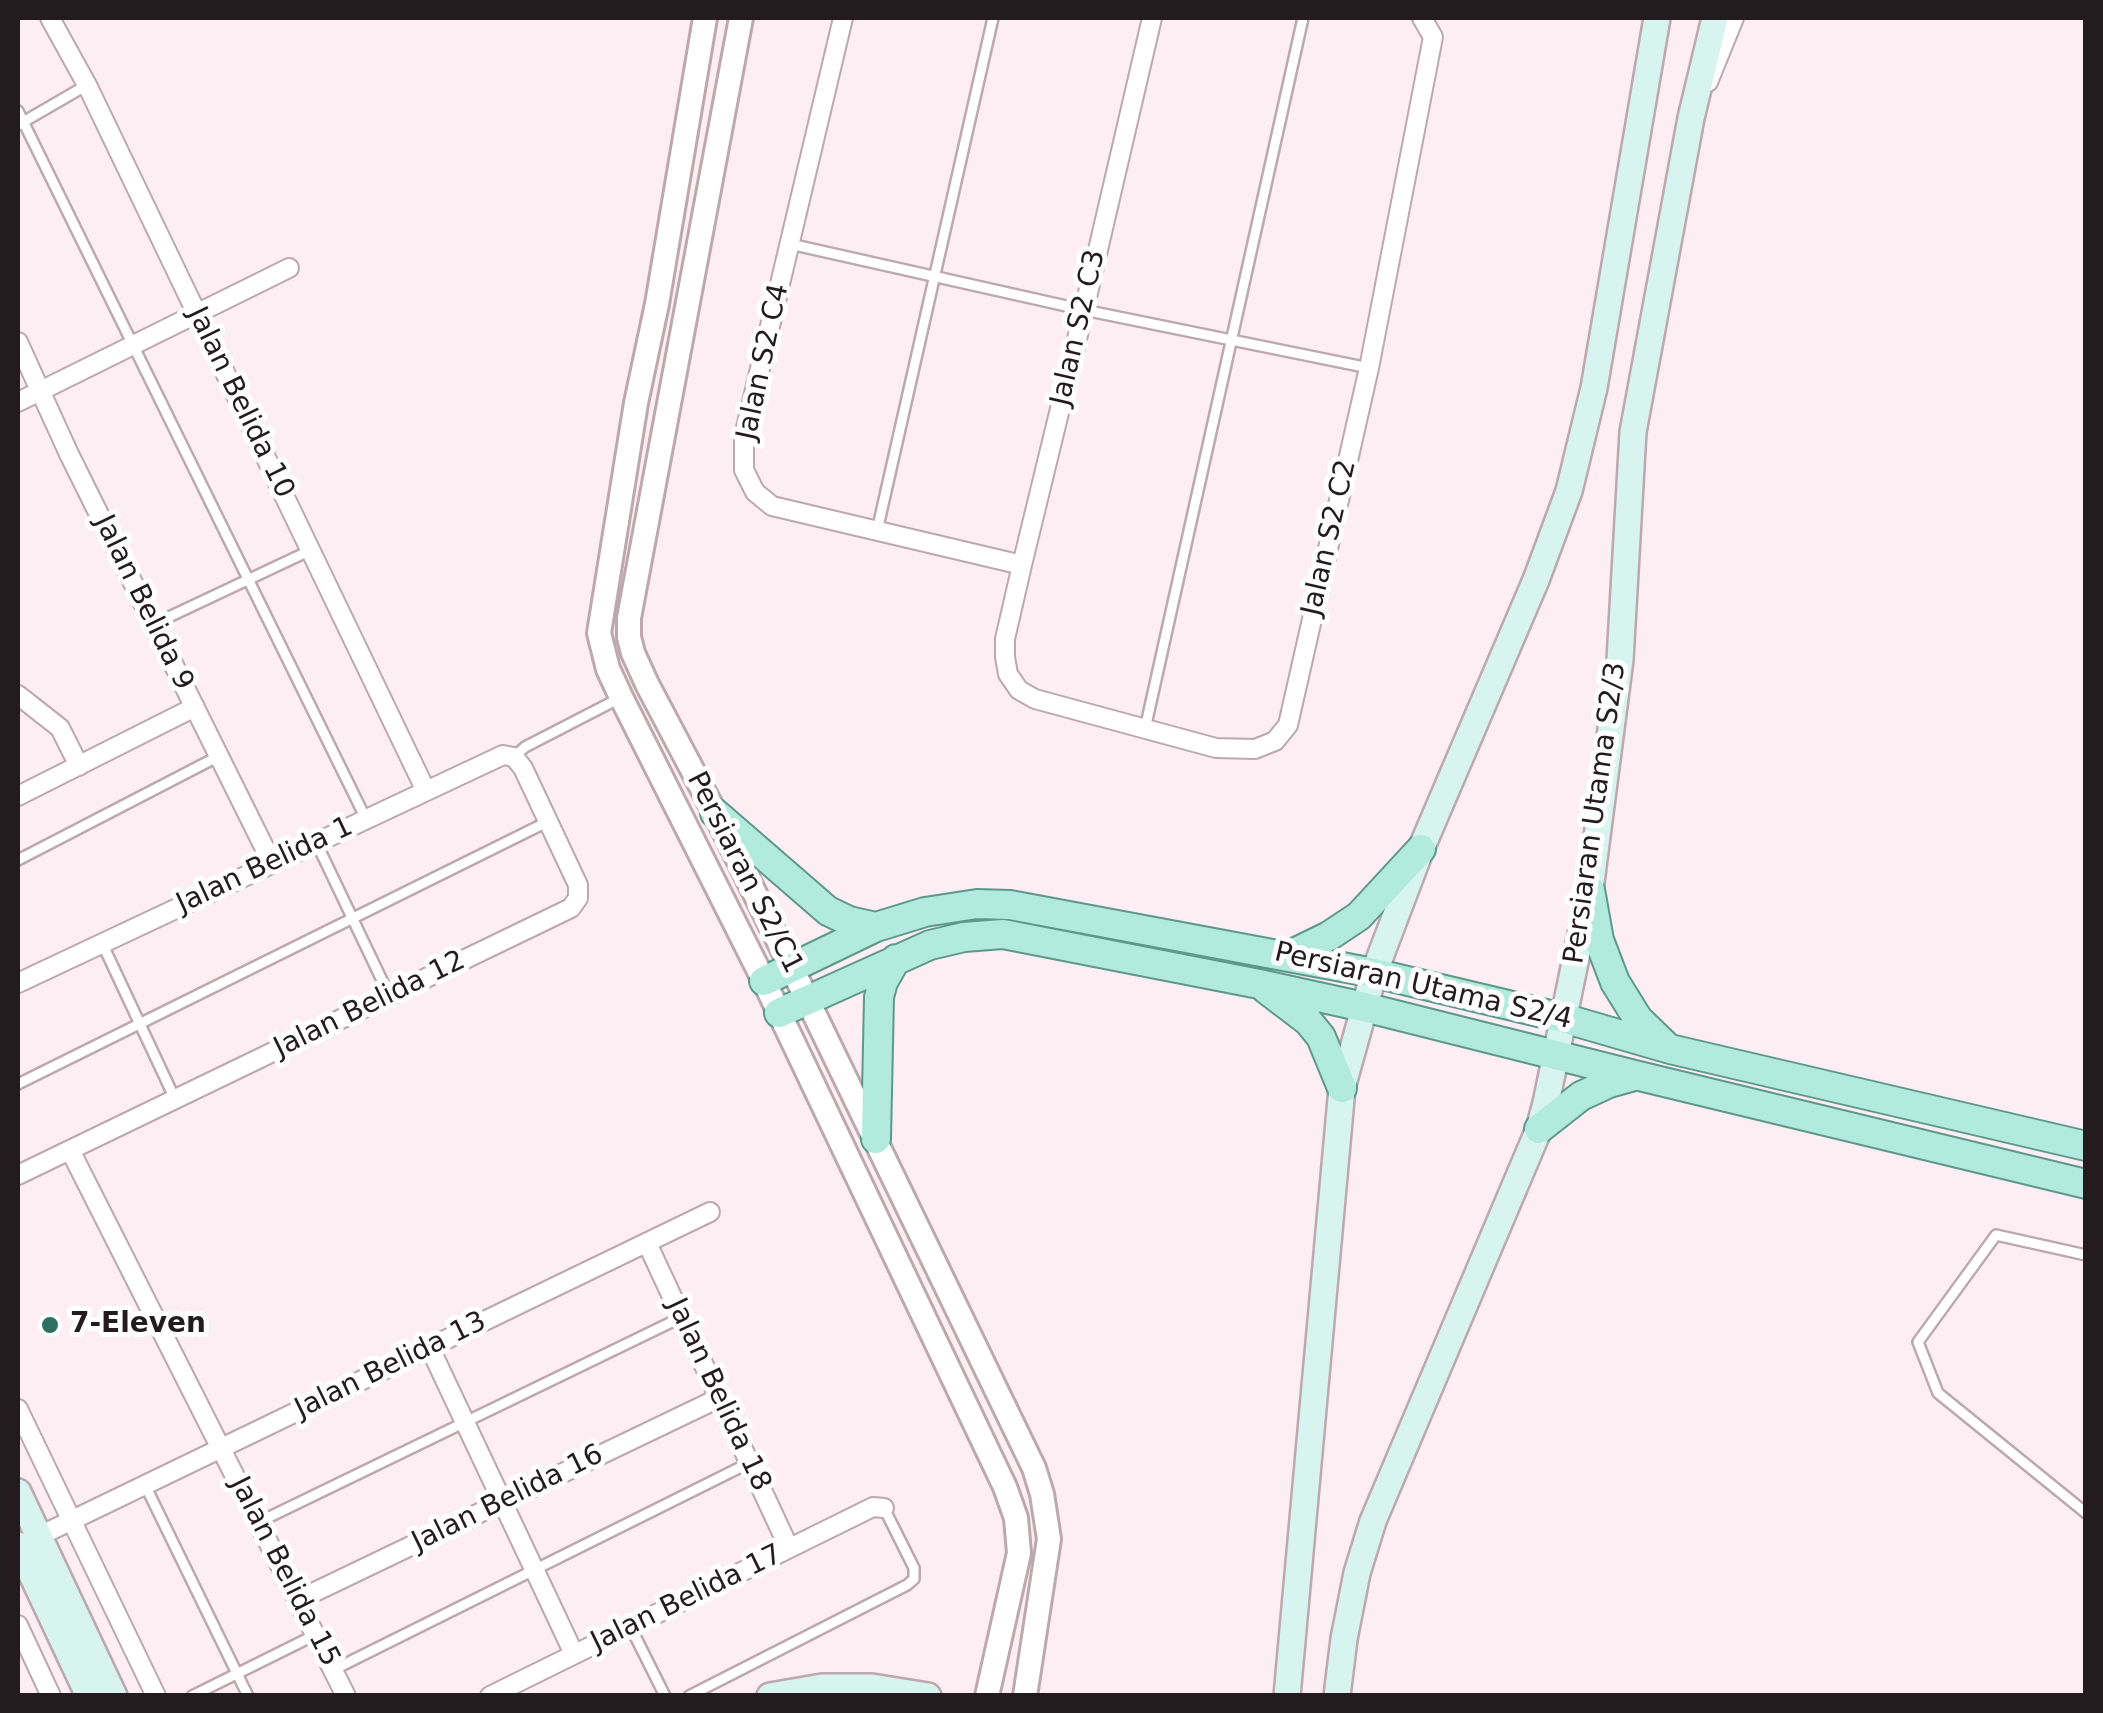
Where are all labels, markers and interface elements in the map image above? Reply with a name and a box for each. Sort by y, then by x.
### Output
street label: Jalan S2 C3 [1045,247,1113,409]
street label: Jalan S2 C4 [731,281,797,443]
street label: Jalan Belida 10 [179,302,301,504]
street label: Jalan S2 C2 [1296,457,1364,619]
street label: Jalan Belida 9 [86,510,200,696]
street label: Persiaran Utama S2/3 [1558,660,1634,966]
street label: Persiaran S2/C1 [679,767,809,979]
street label: Jalan Belida 1 [172,810,358,922]
street label: Persiaran Utama S2/4 [1271,936,1575,1038]
street label: Jalan Belida 12 [269,944,471,1066]
street label: Jalan Belida 18 [659,1293,777,1497]
street label: Jalan Belida 13 [290,1305,492,1427]
place label: 7-Eleven [70,1308,206,1342]
marker: 7-Eleven [39,1314,61,1336]
street label: Jalan Belida 16 [407,1438,609,1560]
street label: Jalan Belida 15 [222,1472,346,1672]
street label: Jalan Belida 17 [586,1538,788,1660]

